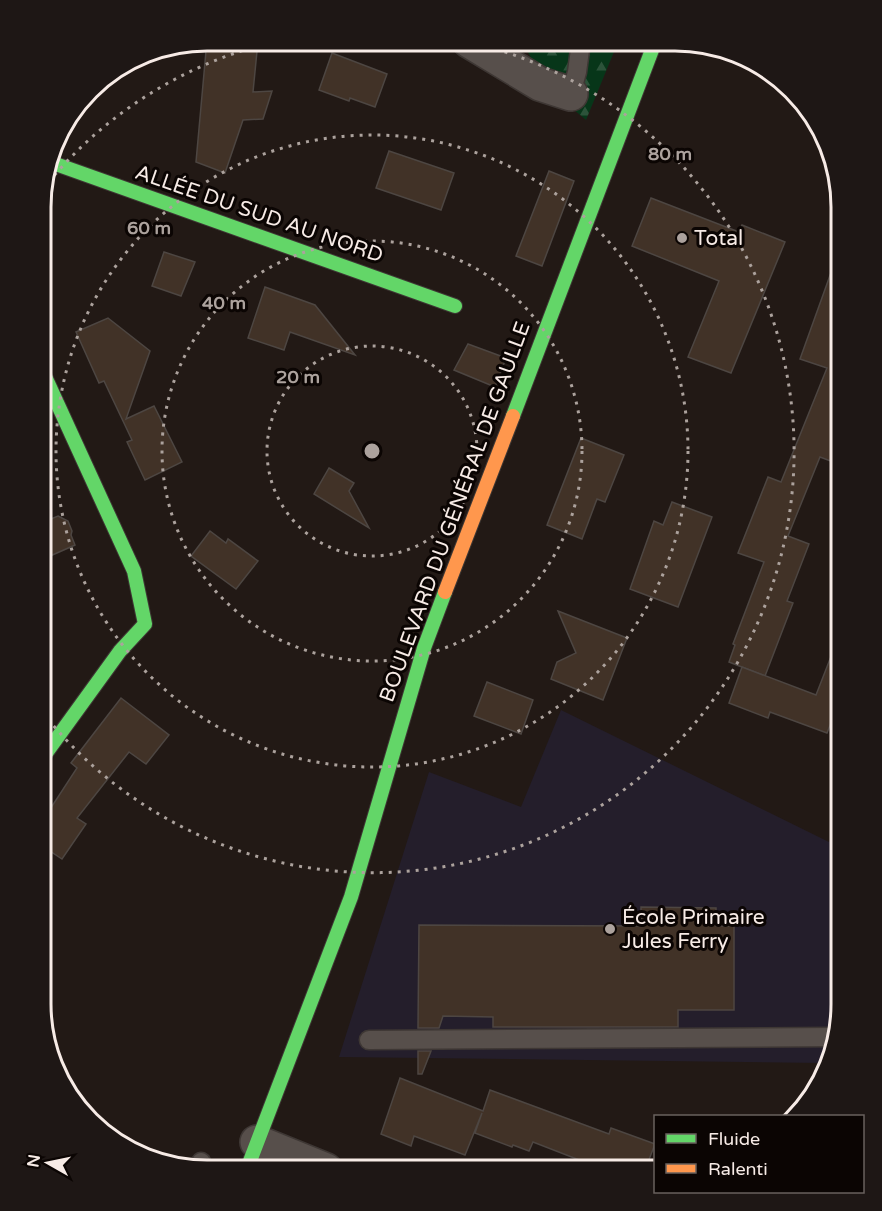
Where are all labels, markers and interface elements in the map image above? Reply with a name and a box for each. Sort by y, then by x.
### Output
text: 80 m [648,143,692,165]
street label: ALLÉE DU SUD AU NORD [132,160,386,268]
text: 60 m [127,217,171,239]
place label: Total [694,226,743,251]
marker: Total [675,231,689,245]
text: 40 m [202,292,246,314]
street label: BOULEVARD DU GÉNÉRAL DE GAULLE [374,319,536,705]
text: 20 m [276,366,320,388]
centre of rings [362,441,382,461]
place label: École Primaire Jules Ferry [622,905,765,954]
marker: École Primaire Jules Ferry [603,922,617,936]
legend [654,1115,864,1193]
text: Fluide [708,1128,760,1150]
north arrow [18,1133,78,1193]
text: N [23,1153,45,1169]
text: Ralenti [708,1158,768,1180]

